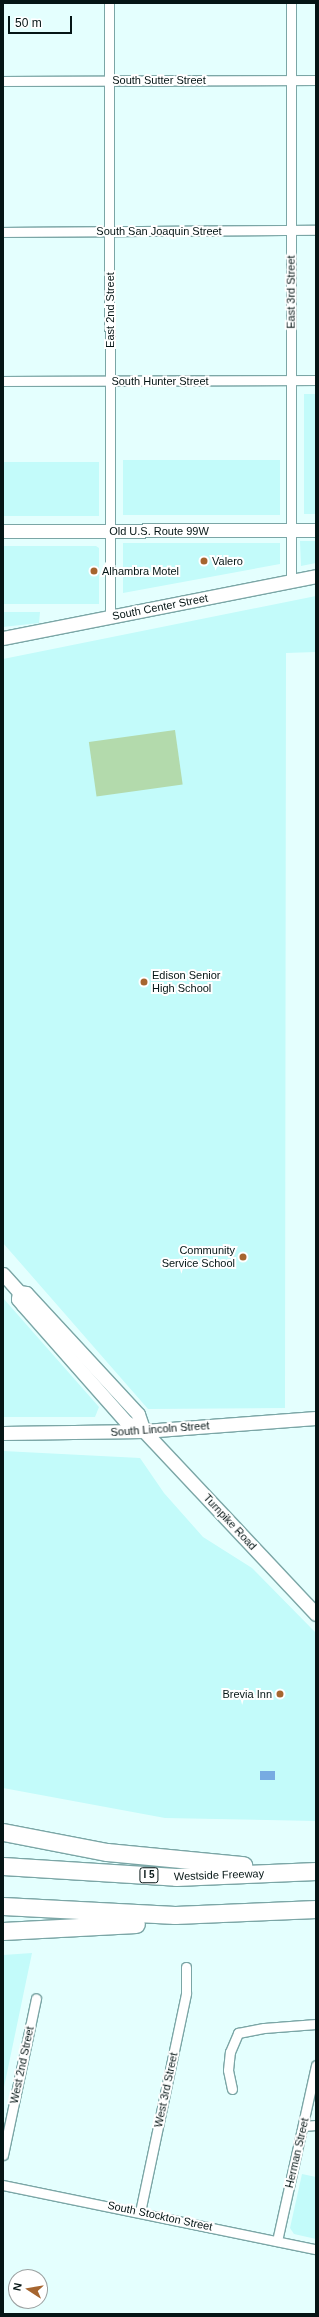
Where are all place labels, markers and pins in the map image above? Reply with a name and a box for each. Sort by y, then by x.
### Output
place label: Valero [212,554,243,568]
marker: Valero [199,556,209,566]
place label: Alhambra Motel [102,564,179,578]
marker: Alhambra Motel [89,566,99,576]
place label: Edison Senior High School [152,969,220,995]
marker: Edison Senior High School [139,977,149,987]
place label: Community Service School [162,1244,235,1270]
marker: Community Service School [238,1252,248,1262]
place label: Brevia Inn [222,1687,272,1701]
marker: Brevia Inn [275,1689,285,1699]

